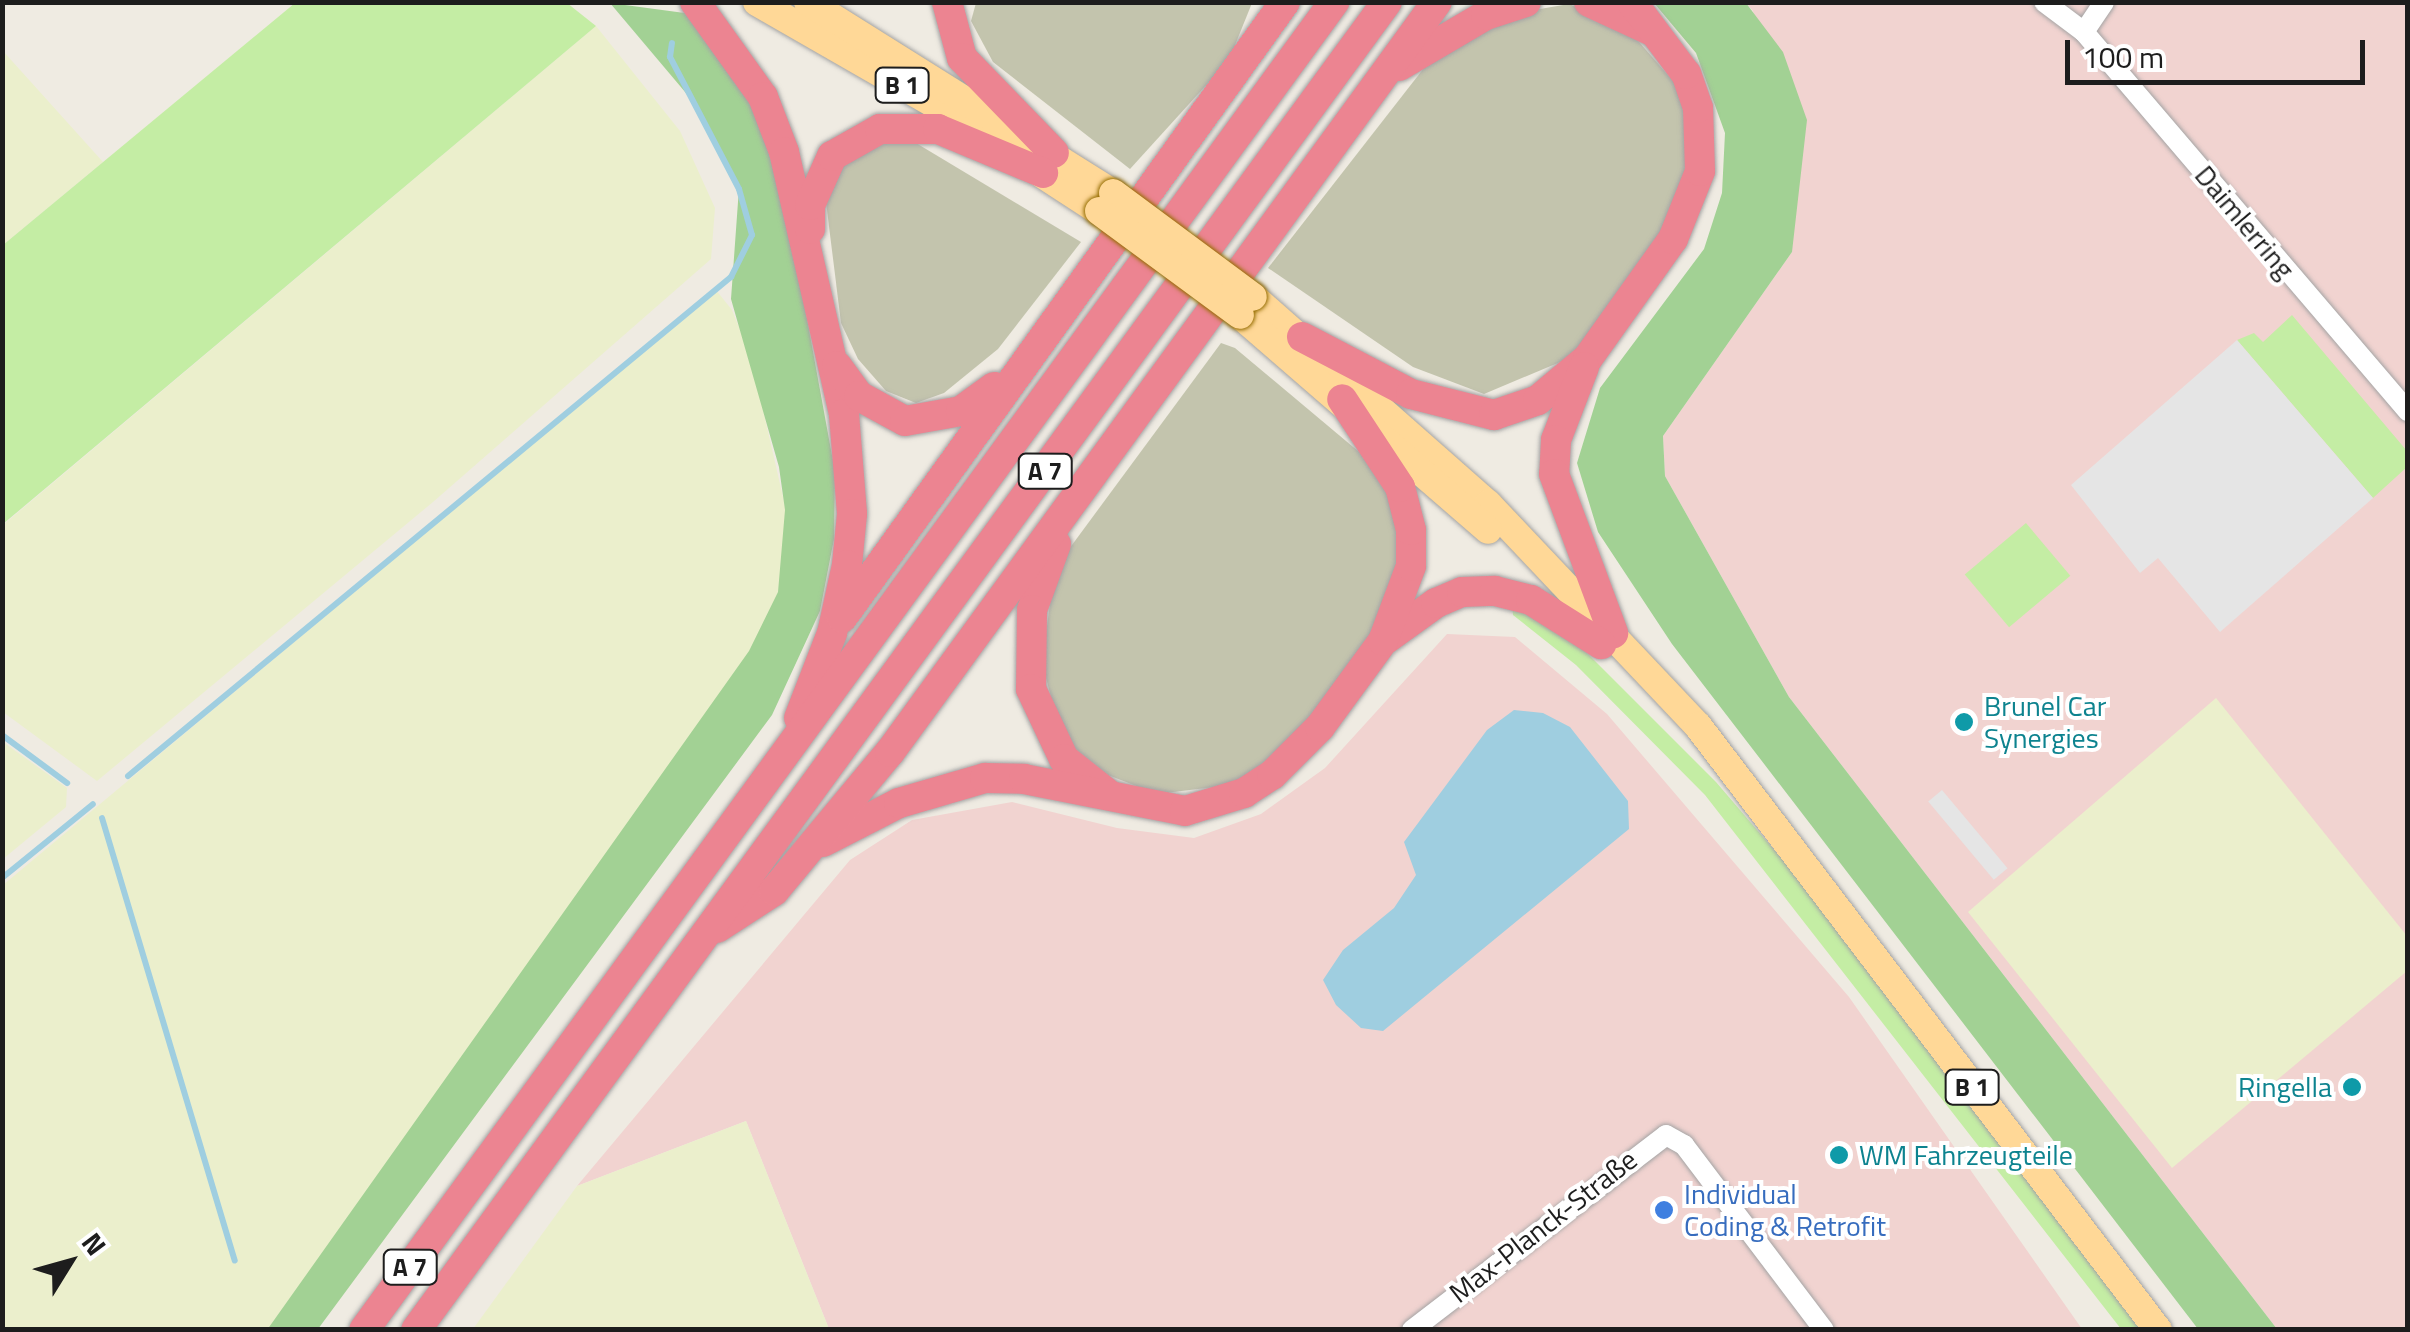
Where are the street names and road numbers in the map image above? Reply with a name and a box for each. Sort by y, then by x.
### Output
road number: B 1 [874,65,930,105]
street label: Daimlerring [2188,159,2302,285]
road number: A 7 [1018,451,1072,491]
road number: B 1 [1944,1067,2000,1107]
street label: Max-Planck-Straße [1443,1142,1643,1310]
road number: A 7 [382,1247,438,1287]

